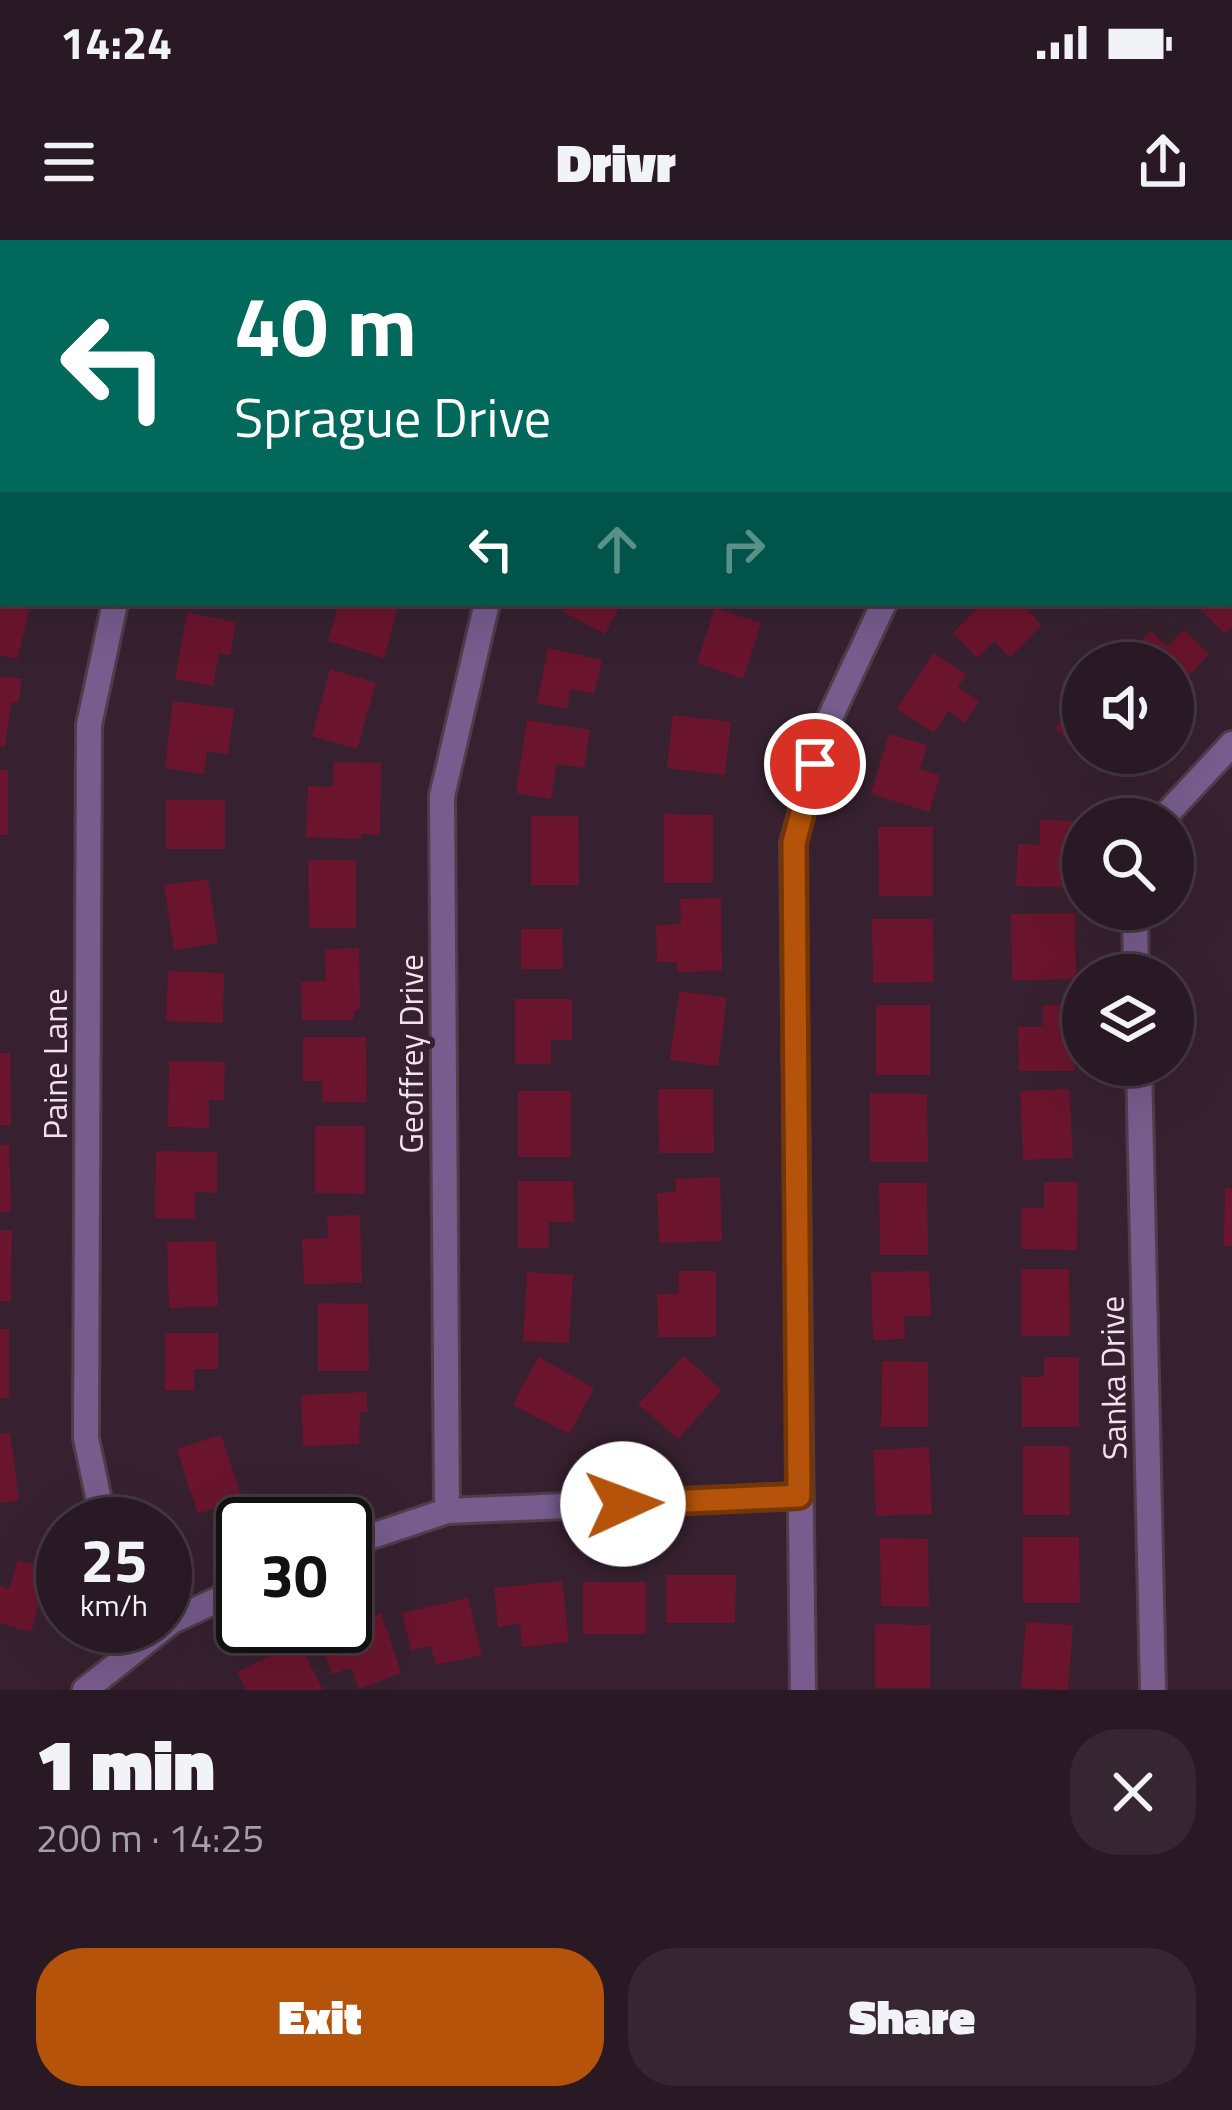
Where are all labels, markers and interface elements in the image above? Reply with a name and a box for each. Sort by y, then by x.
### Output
text: 14:24 [60,8,172,76]
text: Drivr [556,121,676,203]
icon: menu [36,129,102,195]
icon: share [1130,129,1196,195]
text: 40 m [234,261,417,389]
icon: left [36,288,192,444]
text: Sprague Drive [234,376,551,458]
icon: left [458,516,524,582]
icon: ahead [584,516,650,582]
icon: right [710,516,776,582]
map controls [1062,642,1194,1086]
button: sound [1062,642,1194,774]
pin [764,713,866,815]
icon: arrive [782,731,848,797]
button: search [1062,798,1194,930]
street label: Geoffrey Drive [386,954,436,1154]
button: layers [1062,954,1194,1086]
street label: Paine Lane [30,988,80,1140]
street label: Sanka Drive [1087,1296,1139,1460]
position arrow [560,1441,686,1567]
speed limit sign: 30 [216,1497,372,1653]
text: 25 [80,1514,148,1605]
text: km/h [80,1582,148,1628]
text: 1 min [36,1708,215,1818]
button: close [1070,1729,1196,1855]
text: 200 m · 14:25 [36,1808,264,1867]
button: Exit [36,1948,604,2086]
button: Share [628,1948,1196,2086]

